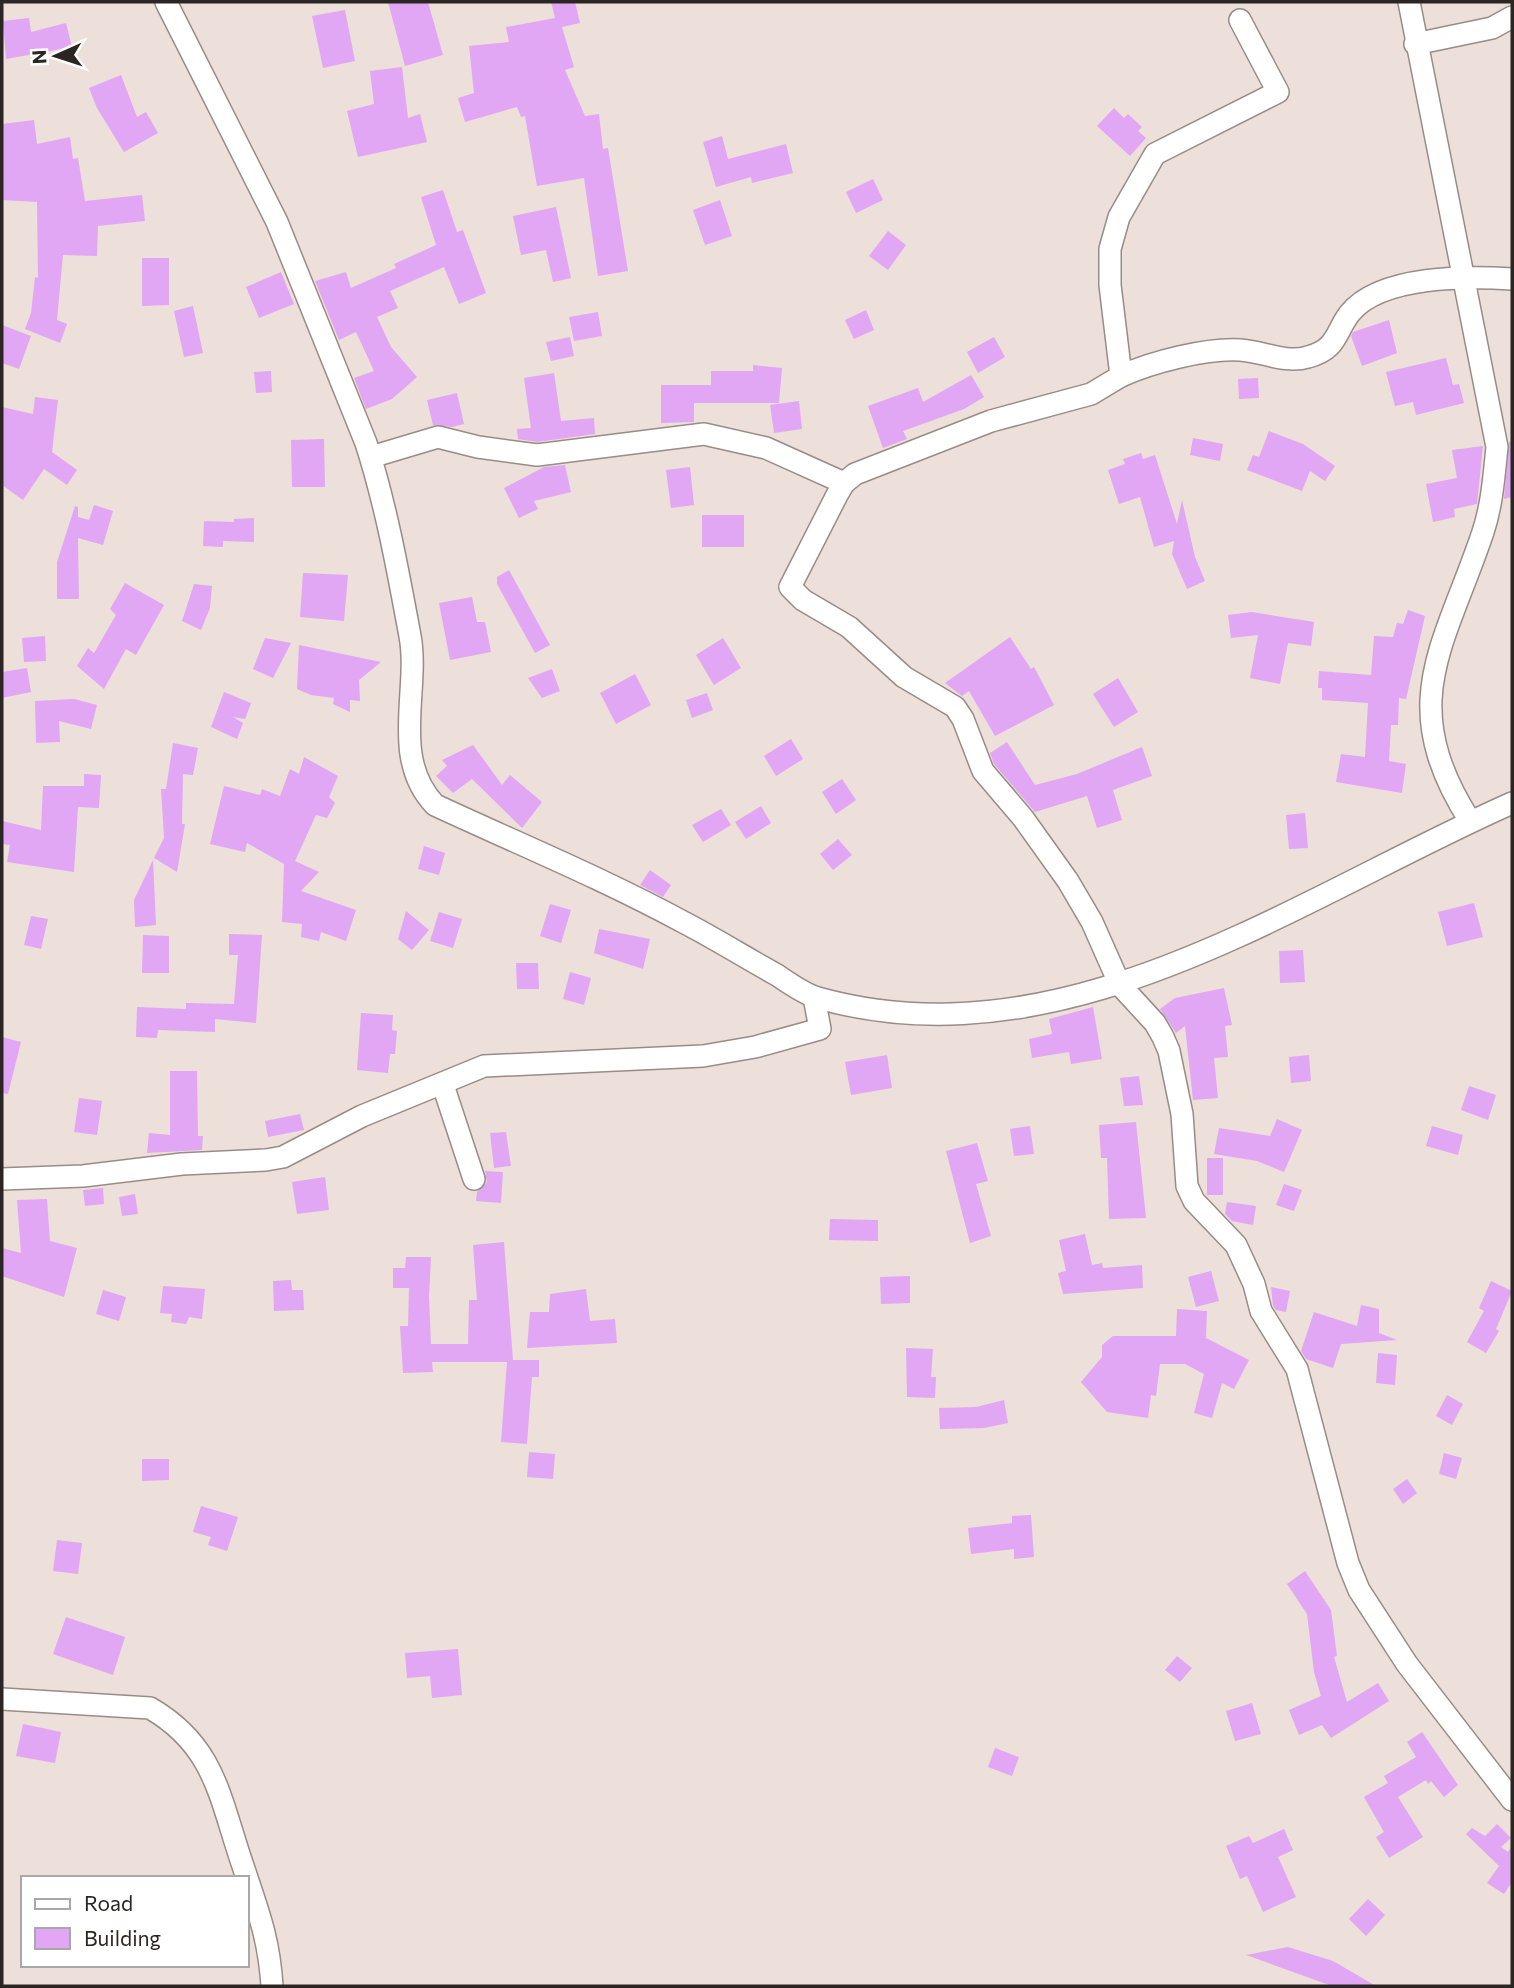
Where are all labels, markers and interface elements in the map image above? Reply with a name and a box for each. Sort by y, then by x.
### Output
north arrow [21,21,91,91]
text: N [27,49,50,65]
legend [21,1876,248,1967]
text: Road [84,1890,133,1915]
text: Building [84,1925,161,1950]

